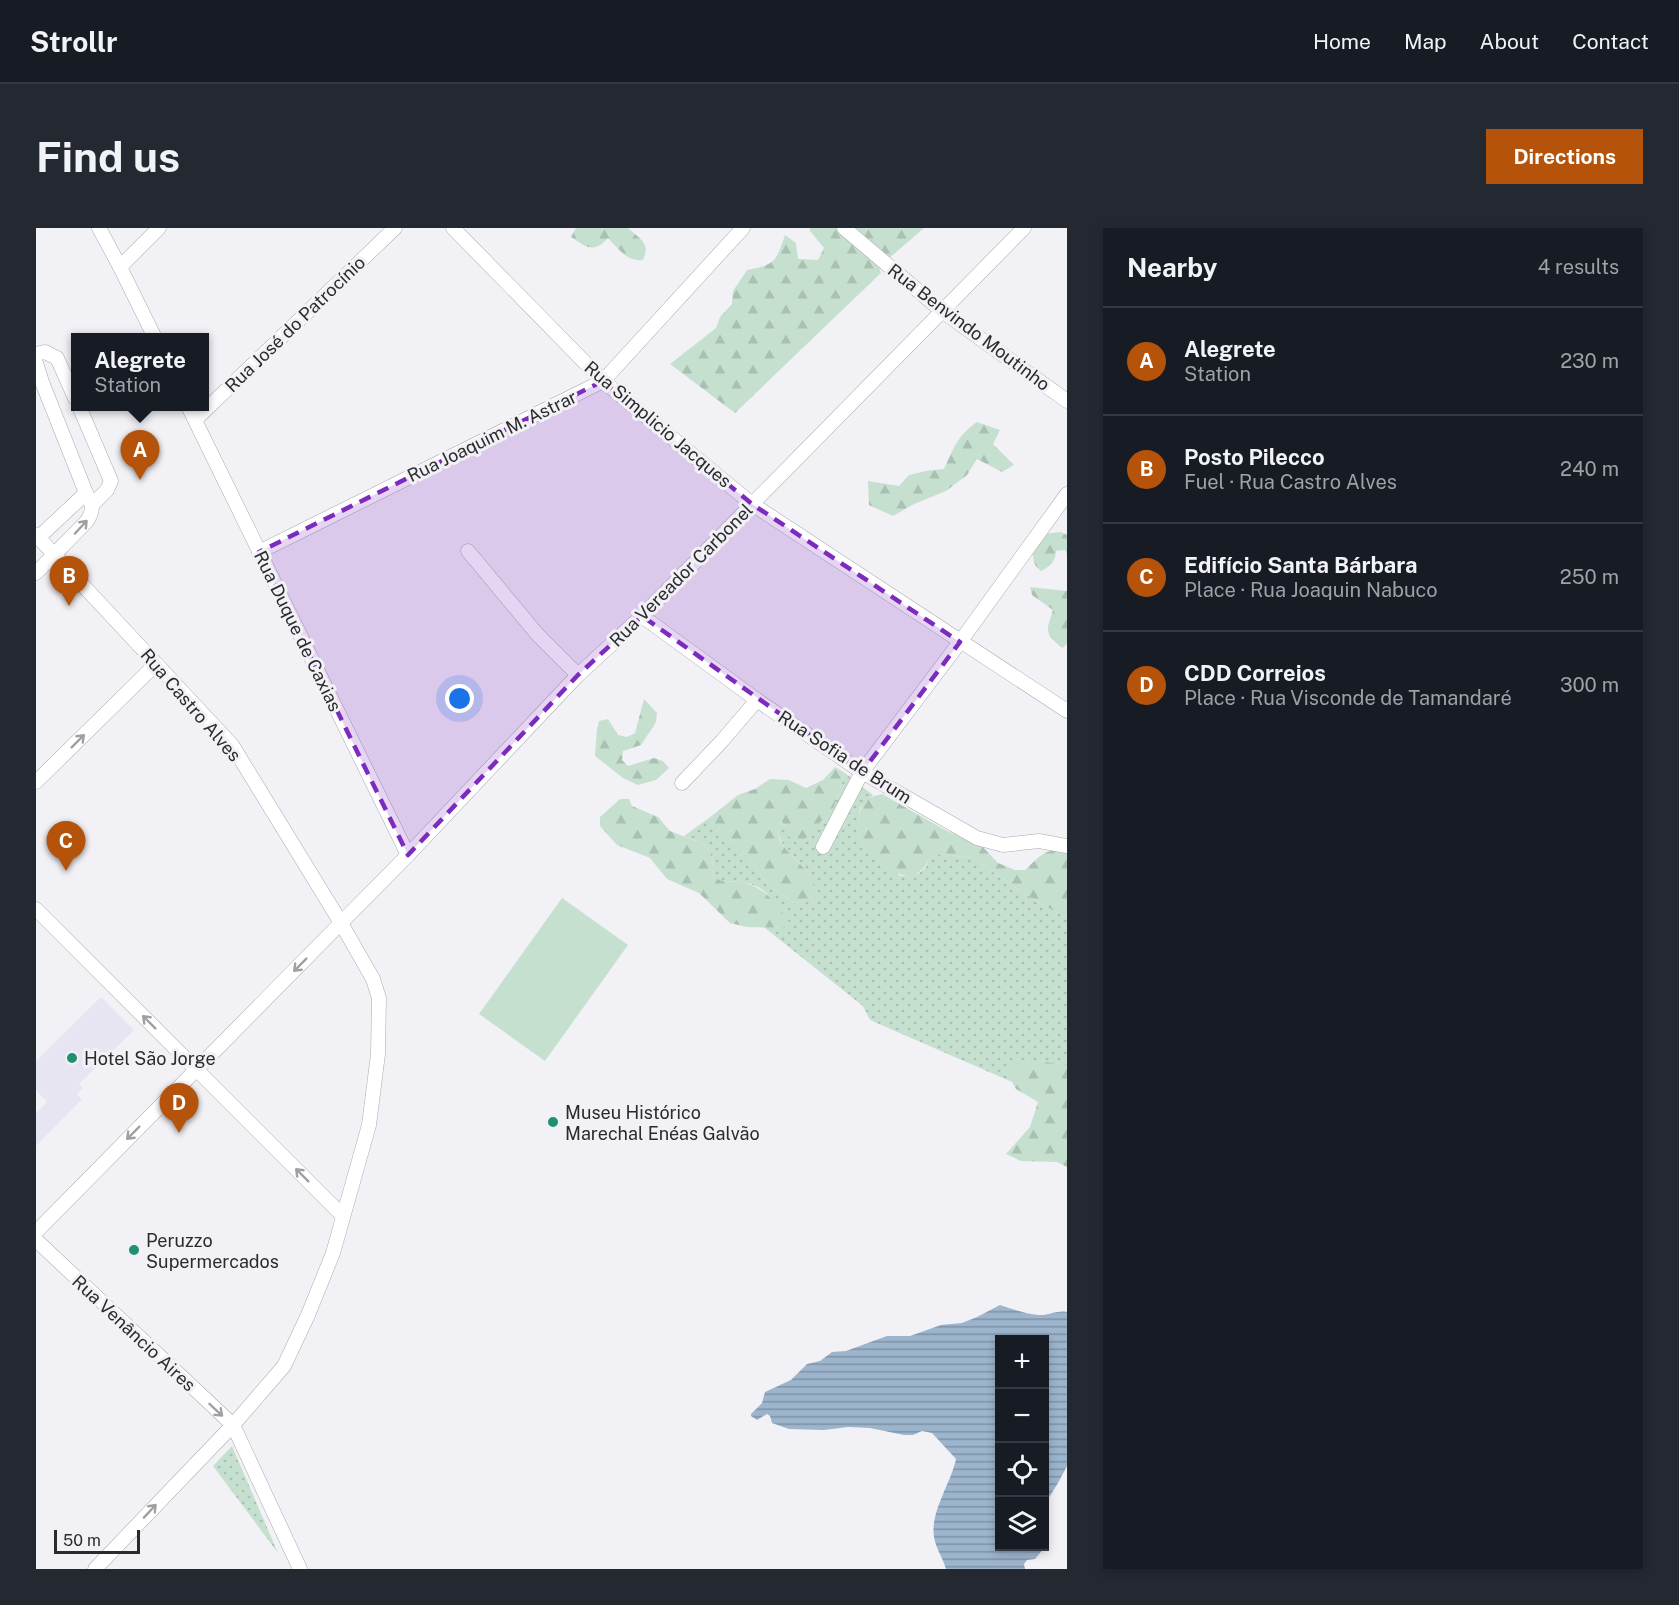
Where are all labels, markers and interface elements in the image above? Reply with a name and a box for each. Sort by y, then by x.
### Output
text: Strollr [30,25,118,58]
text: Home [1313,29,1371,54]
text: Map [1404,29,1447,54]
text: About [1480,29,1539,54]
text: Contact [1572,29,1649,54]
button: Directions [1486,129,1643,184]
text: Find us [36,132,180,181]
street label: Rua José do Patrocínio [221,252,369,396]
text: Nearby [1127,252,1217,283]
text: 4 results [1538,255,1619,279]
street label: Rua Benvindo Moutinho [884,259,1054,395]
popup [71,333,209,411]
text: Alegrete [1184,336,1276,362]
text: Alegrete [94,347,186,373]
text: A [1139,349,1154,373]
text: 230 m [1560,349,1619,373]
street label: Rua Simplicio Jacques [580,356,736,492]
text: Station [1184,362,1251,386]
text: Station [94,373,161,397]
street label: Rua Joaquim M. Astrar [404,386,580,486]
pin: A [120,430,160,480]
text: Posto Pilecco [1184,444,1325,470]
text: B [1140,457,1153,481]
text: 240 m [1560,457,1619,481]
text: Fuel · Rua Castro Alves [1184,470,1397,494]
street label: Rua Vereador Carbonel [605,499,757,651]
one-way arrow [74,520,88,535]
street label: Rua Duque de Caxias [250,547,346,715]
text: Edifício Santa Bárbara [1184,552,1418,578]
pin: B [50,556,88,606]
text: C [1139,565,1154,589]
text: 250 m [1560,565,1619,589]
text: Place · Rua Joaquin Nabuco [1184,578,1438,602]
street label: Rua Castro Alves [136,644,246,766]
text: CDD Correios [1184,660,1326,686]
text: D [1139,673,1154,697]
text: 300 m [1560,673,1619,697]
your location [445,684,474,713]
text: Place · Rua Visconde de Tamandaré [1184,686,1512,710]
street label: Rua Sofia de Brum [774,706,916,808]
one-way arrow [70,734,85,749]
pin: C [46,822,86,871]
one-way arrow [293,957,307,972]
one-way arrow [141,1015,156,1030]
place label: Hotel São Jorge [84,1048,216,1069]
marker: Hotel São Jorge [65,1051,79,1065]
pin: D [160,1084,198,1133]
place label: Museu Histórico Marechal Enéas Galvão [565,1102,760,1144]
marker: Museu Histórico Marechal Enéas Galvão [546,1115,560,1129]
one-way arrow [126,1126,141,1141]
one-way arrow [294,1167,309,1182]
place label: Peruzzo Supermercados [146,1230,279,1272]
marker: Peruzzo Supermercados [127,1243,141,1257]
street label: Rua Venâncio Aires [68,1271,200,1395]
map controls [995,1335,1049,1551]
button: + [995,1335,1049,1389]
button: − [995,1389,1049,1443]
one-way arrow [209,1403,224,1417]
button: locate [995,1443,1049,1497]
button: layers [995,1497,1049,1551]
one-way arrow [143,1504,157,1519]
scale bar [54,1527,140,1554]
text: 50 m [63,1531,101,1550]

